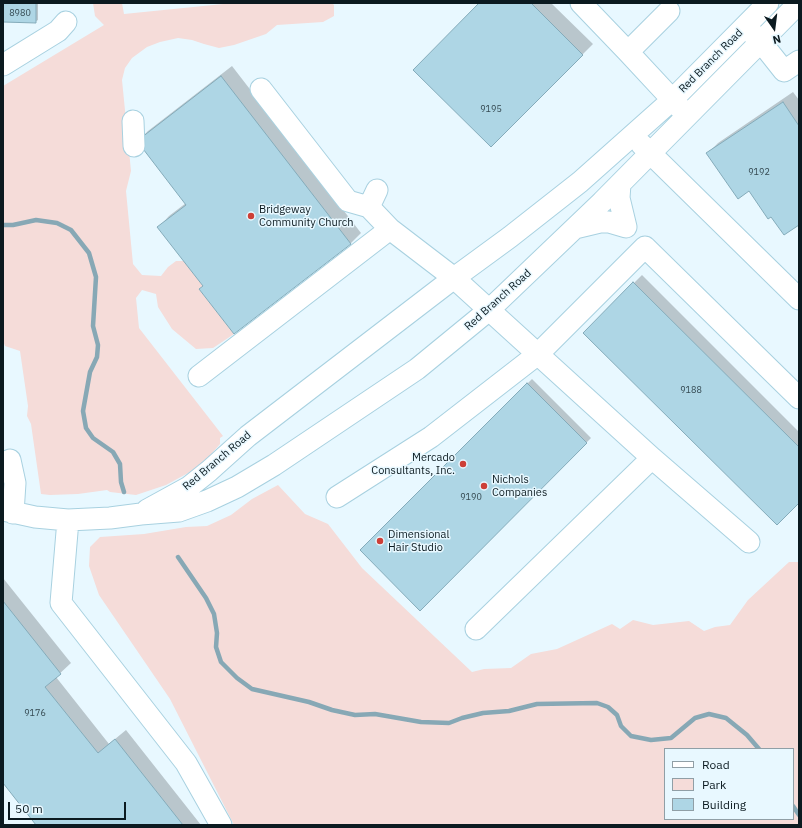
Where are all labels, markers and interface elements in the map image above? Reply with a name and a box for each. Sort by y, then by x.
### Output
house number: 8980 [9,8,31,18]
north arrow [754,8,794,48]
street label: Red Branch Road [676,26,746,96]
text: N [771,32,782,47]
house number: 9195 [480,104,502,114]
house number: 9192 [748,167,770,177]
place label: Bridgeway Community Church [259,203,353,229]
marker: Bridgeway Community Church [246,211,256,221]
street label: Red Branch Road [462,267,534,333]
house number: 9188 [680,385,702,395]
street label: Red Branch Road [180,429,254,493]
place label: Mercado Consultants, Inc. [371,451,455,477]
marker: Mercado Consultants, Inc. [458,459,468,469]
place label: Nichols Companies [492,473,547,499]
marker: Nichols Companies [479,481,489,491]
house number: 9190 [460,492,482,502]
place label: Dimensional Hair Studio [388,528,449,554]
marker: Dimensional Hair Studio [375,536,385,546]
house number: 9176 [24,708,46,718]
legend [664,748,794,820]
text: Road [702,757,730,772]
text: Park [702,777,726,792]
scale bar [10,794,128,820]
text: Building [702,797,746,812]
text: 50 m [15,801,43,816]

